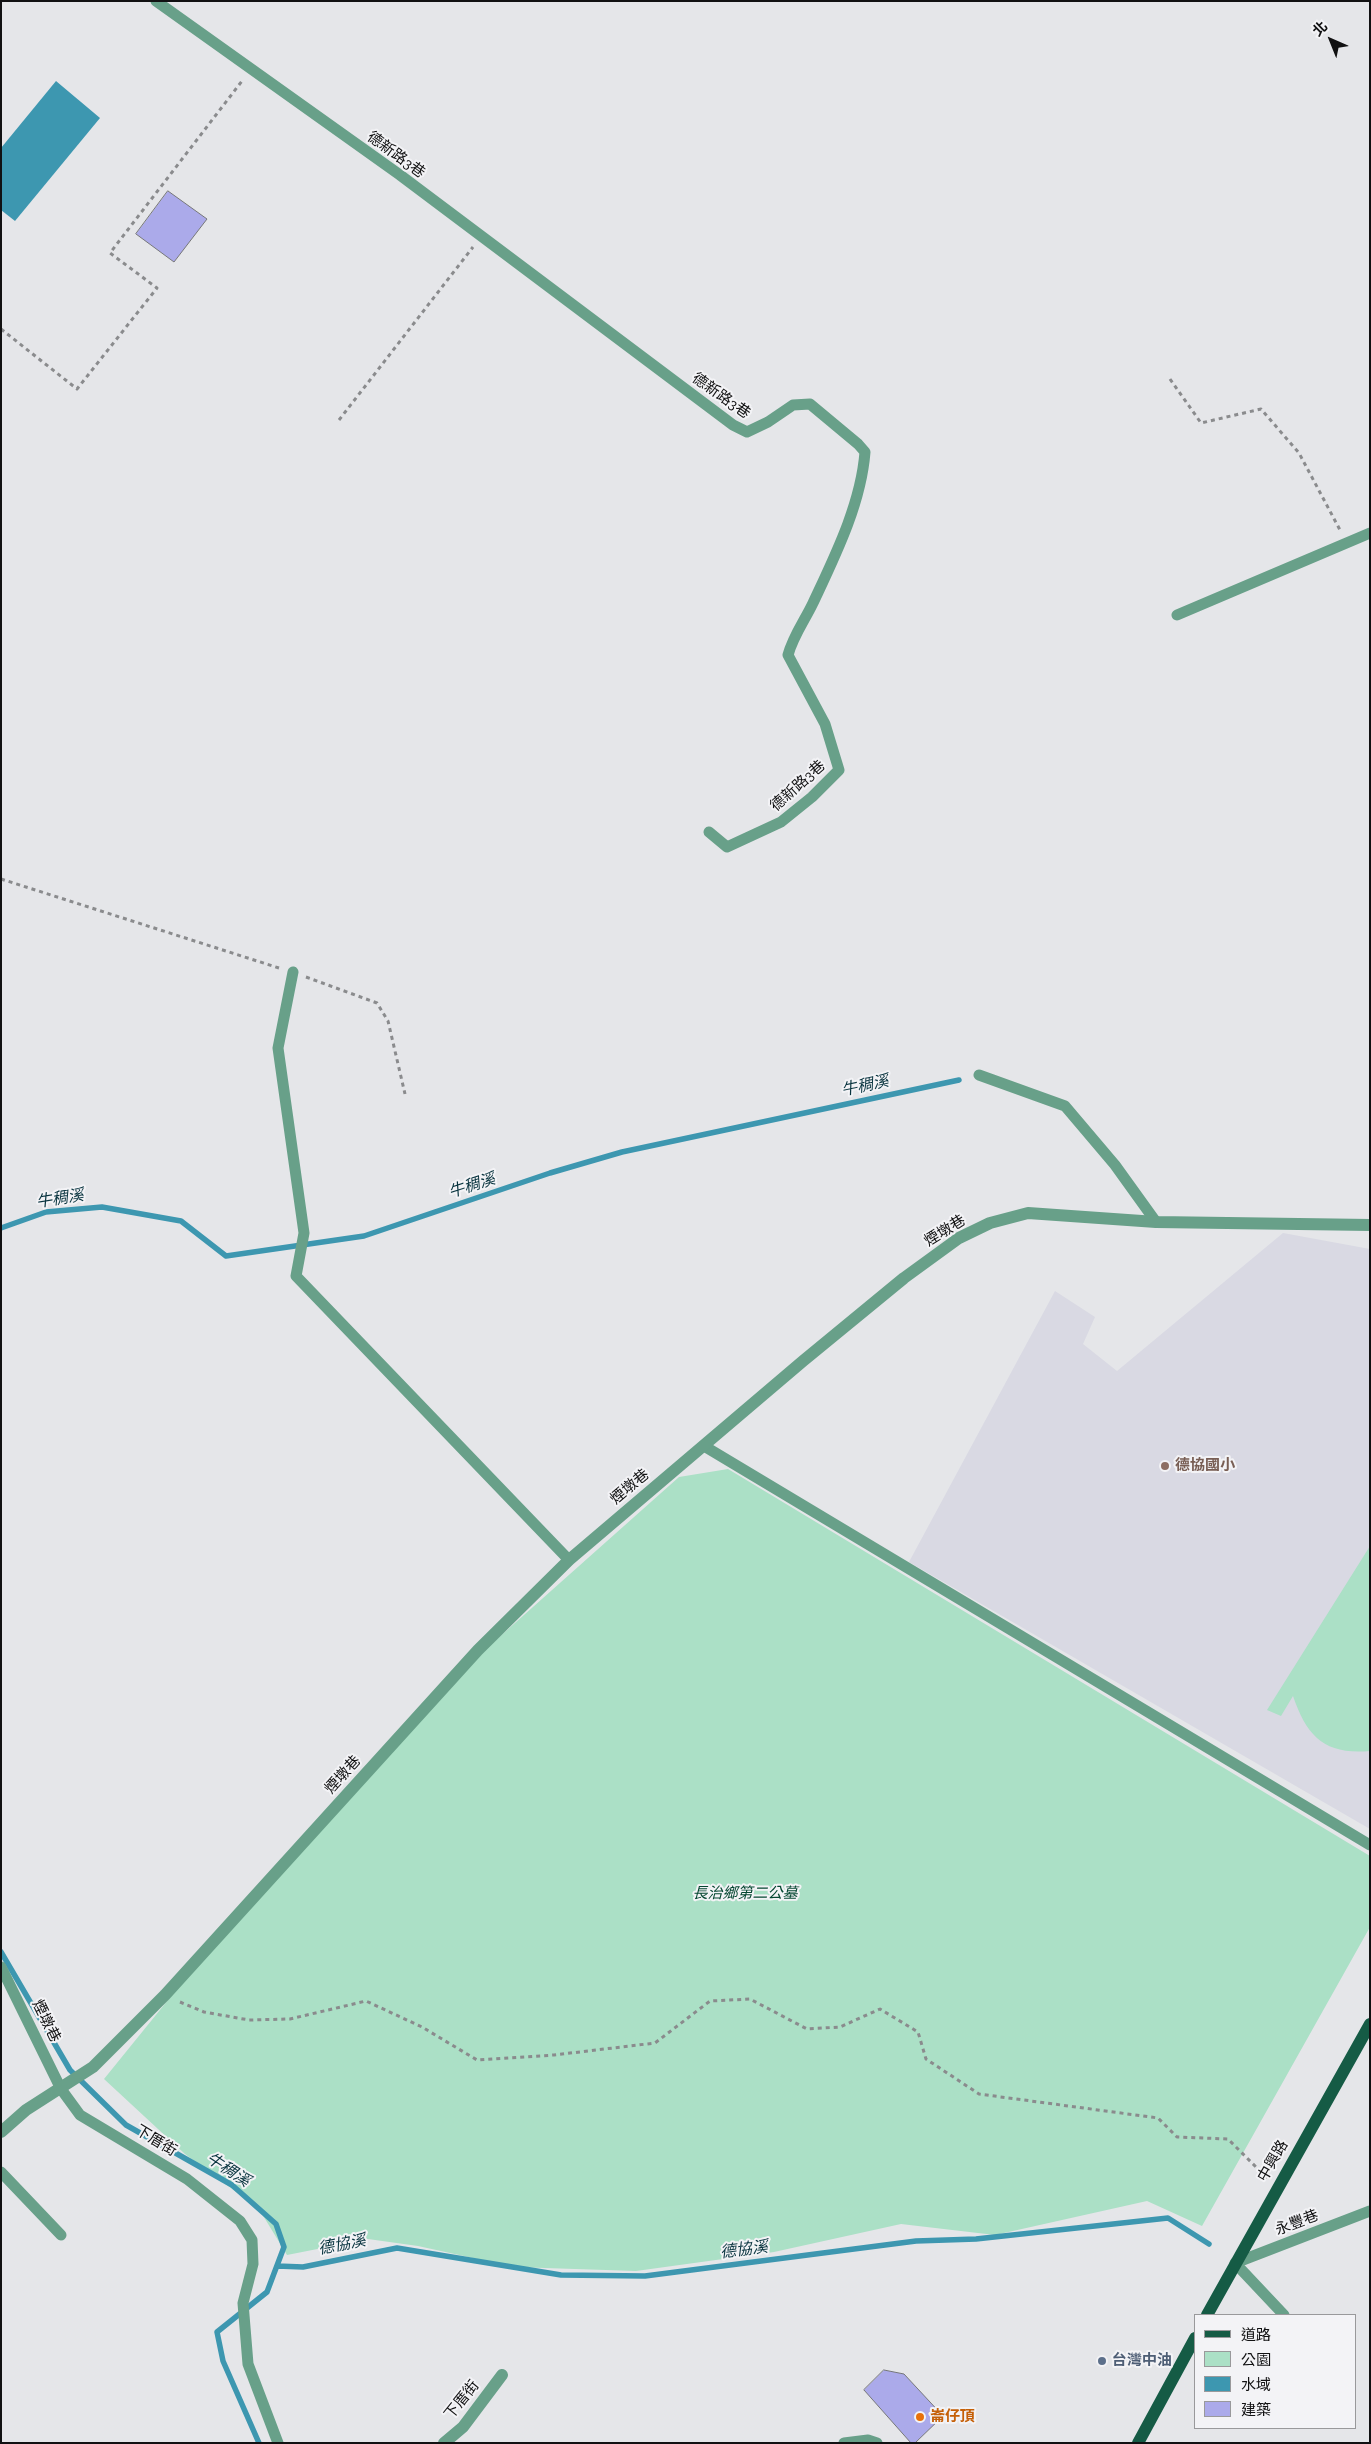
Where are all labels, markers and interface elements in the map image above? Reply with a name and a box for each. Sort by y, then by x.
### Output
north arrow [1306,15,1356,65]
text: 北 [1309,18,1331,40]
street label: 德新路3巷 [363,128,429,182]
street label: 德新路3巷 [688,369,754,423]
street label: 德新路3巷 [767,757,829,815]
water label: 牛稠溪 [840,1072,890,1100]
water label: 牛稠溪 [446,1169,498,1203]
water label: 牛稠溪 [35,1186,85,1212]
street label: 煙墩巷 [921,1211,969,1251]
place label: 德協國小 [1175,1457,1235,1475]
marker: 德協國小 [1159,1460,1171,1472]
street label: 煙墩巷 [607,1466,653,1508]
street label: 煙墩巷 [321,1752,365,1798]
park label: 長治鄉第二公墓 [693,1885,797,1903]
street label: 煙墩巷 [28,1997,64,2045]
street label: 下厝街 [132,2122,180,2160]
street label: 中興路 [1254,2137,1292,2185]
water label: 牛稠溪 [203,2149,253,2191]
street label: 永豐巷 [1273,2207,1321,2239]
water label: 德協溪 [317,2231,367,2259]
water label: 德協溪 [719,2238,769,2262]
legend [1194,2314,1356,2429]
text: 道路 [1241,2326,1271,2344]
text: 公園 [1241,2351,1271,2369]
place label: 台灣中油 [1112,2352,1172,2370]
marker: 台灣中油 [1096,2355,1108,2367]
text: 水域 [1241,2376,1271,2394]
street label: 下厝街 [441,2377,483,2423]
text: 建築 [1241,2401,1271,2419]
place label: 崙仔頂 [930,2408,975,2426]
marker: 崙仔頂 [914,2411,926,2423]

